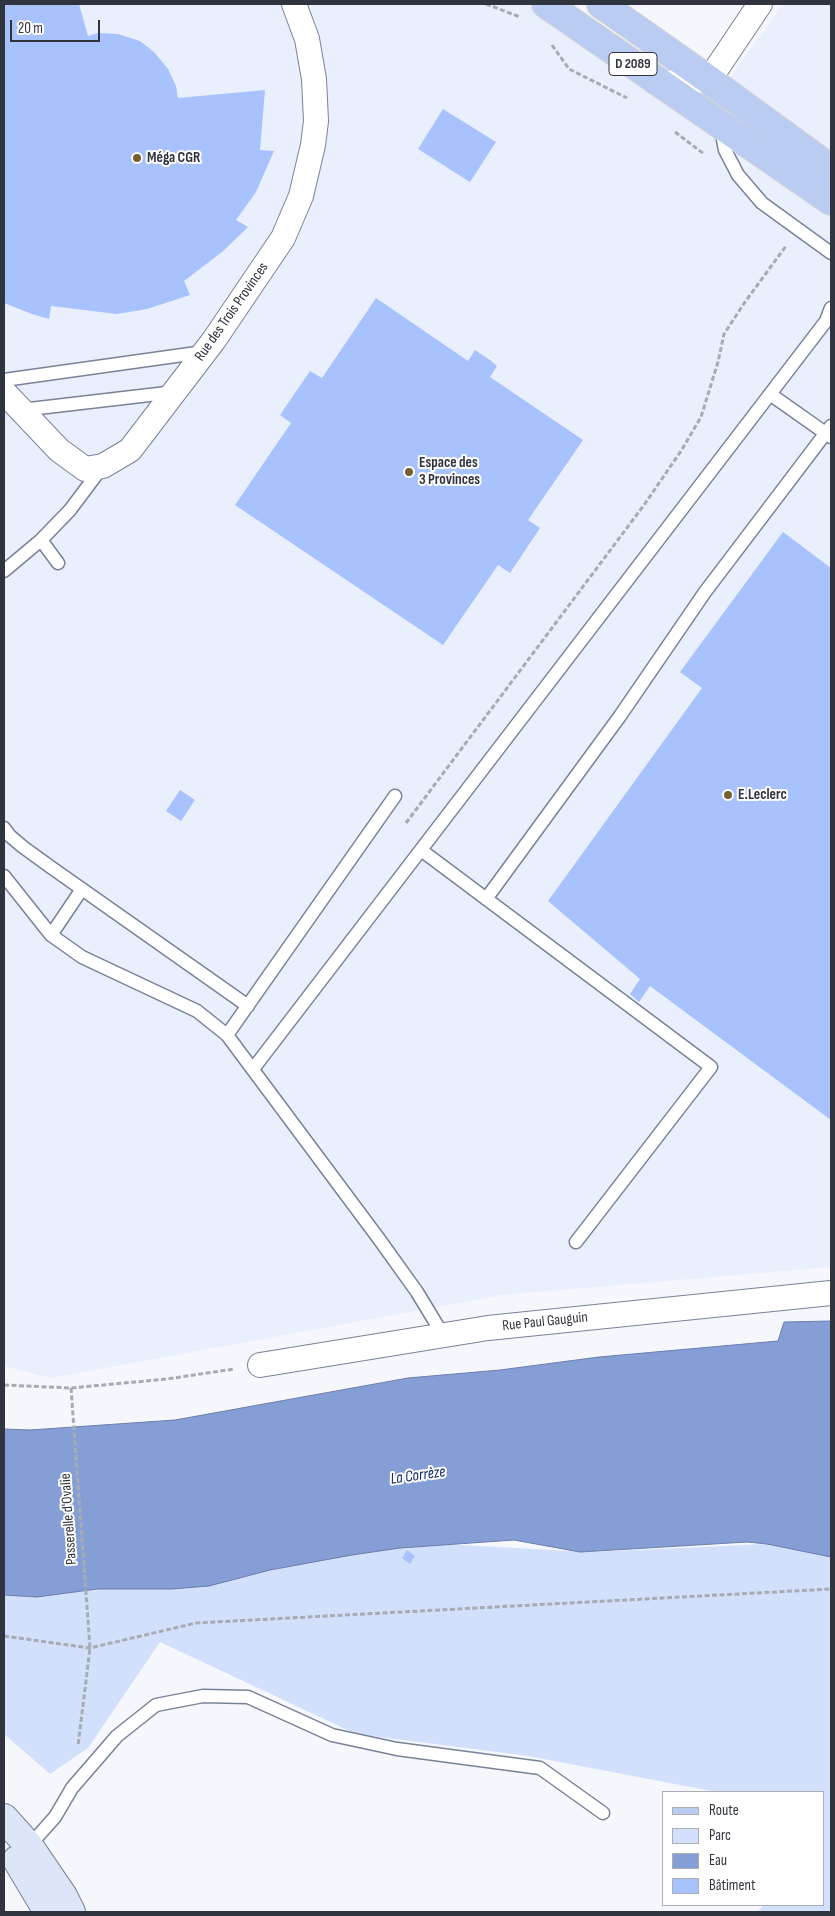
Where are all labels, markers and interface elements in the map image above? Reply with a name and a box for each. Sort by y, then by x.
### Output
scale bar [12,10,102,42]
text: 20 m [18,19,43,38]
road number: D 2089 [609,52,657,76]
place label: Méga CGR [147,149,200,167]
marker: Méga CGR [131,152,143,164]
street label: Rue des Trois Provinces [191,259,273,365]
place label: Espace des 3 Provinces [419,454,480,489]
marker: Espace des 3 Provinces [403,466,415,478]
place label: E.Leclerc [738,786,787,804]
marker: E.Leclerc [722,789,734,801]
street label: Rue Paul Gauguin [501,1309,589,1335]
water label: La Corrèze [389,1463,447,1489]
street label: Passerelle d'Ovalie [57,1473,81,1565]
legend [662,1791,825,1906]
text: Route [709,1801,739,1820]
text: Parc [709,1826,731,1845]
text: Eau [709,1851,727,1870]
text: Bâtiment [709,1876,756,1895]

